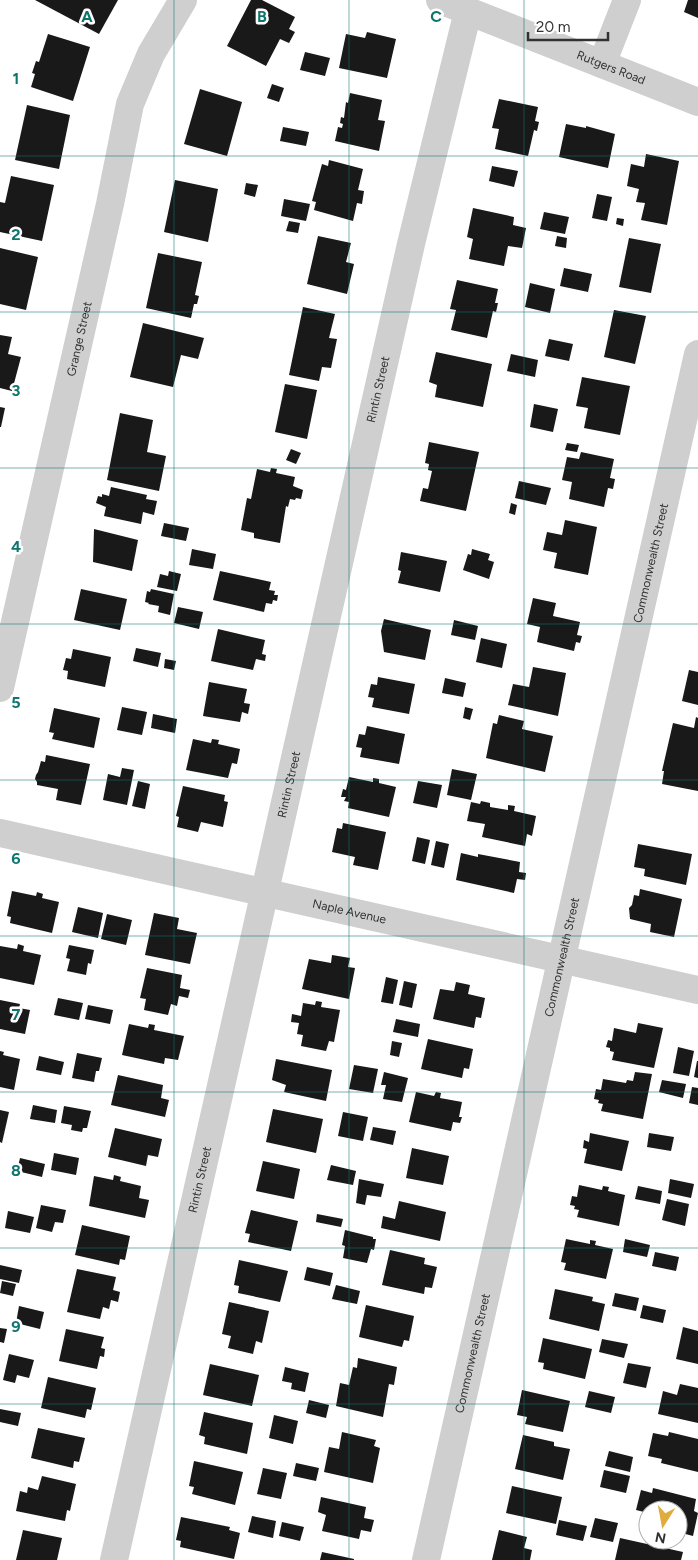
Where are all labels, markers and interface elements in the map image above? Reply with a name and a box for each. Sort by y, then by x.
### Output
text: A [81,7,93,26]
text: B [257,7,267,26]
text: C [430,7,442,26]
scale bar [528,10,608,42]
text: 20 m [536,18,570,36]
street label: Rutgers Road [575,48,647,88]
text: 1 [13,69,19,88]
text: 2 [11,225,21,244]
street label: Grange Street [64,300,95,378]
street label: Rintin Street [364,354,393,424]
text: 3 [12,381,21,400]
street label: Commonwealth Street [631,501,671,624]
text: 4 [11,537,21,556]
text: 5 [11,693,21,712]
street label: Rintin Street [275,750,303,819]
text: 6 [11,849,21,868]
street label: Naple Avenue [311,896,388,927]
street label: Commonwealth Street [542,896,582,1018]
text: 7 [12,1005,21,1024]
street label: Rintin Street [186,1145,214,1214]
text: 8 [11,1161,21,1180]
street label: Commonwealth Street [452,1292,493,1414]
text: 9 [11,1317,21,1336]
north arrow [638,1500,688,1550]
text: N [654,1528,668,1547]

